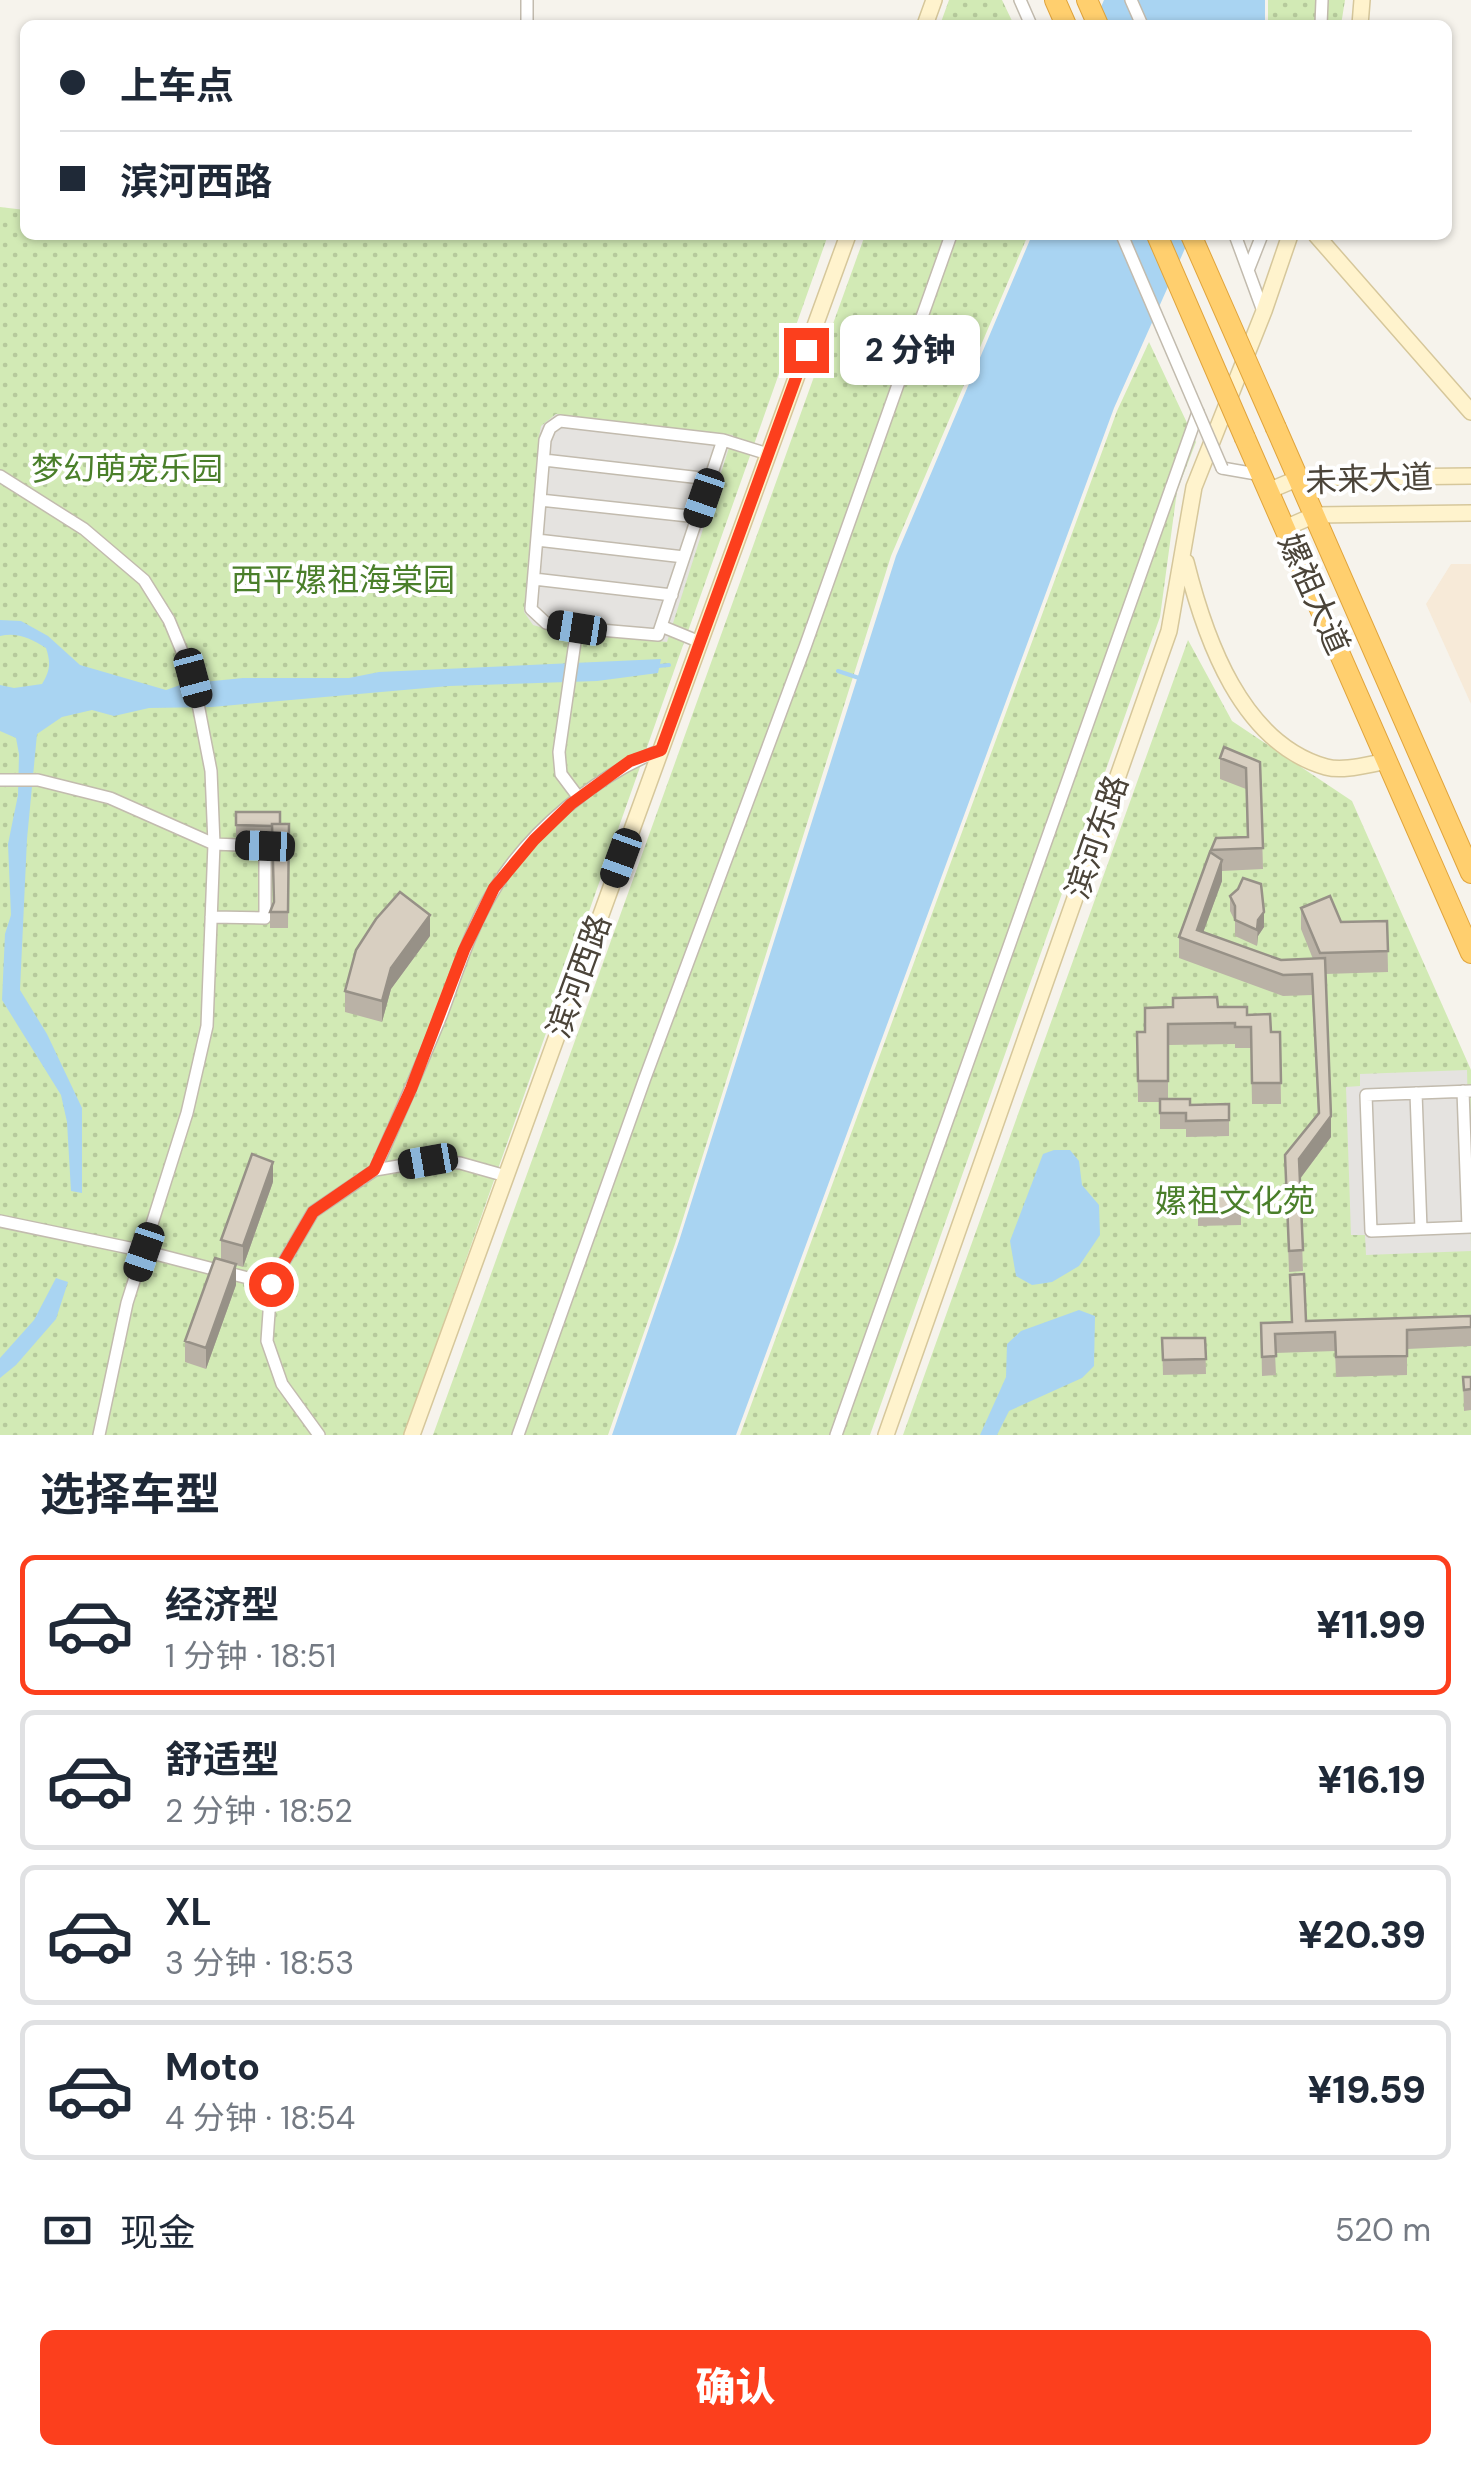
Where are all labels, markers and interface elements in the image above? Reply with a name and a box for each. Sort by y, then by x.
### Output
text: 上车点 [120,61,234,111]
text: 滨河西路 [120,157,272,207]
callout: 2 分钟 [841,315,981,385]
route end [784,328,829,373]
text: 2 分钟 [865,329,955,371]
park label: 梦幻萌宠乐园 [31,448,223,490]
street label: 未来大道 [1304,456,1434,502]
car [680,465,728,531]
street label: 嫘祖大道 [1269,527,1359,661]
park label: 西平嫘祖海棠园 [231,559,455,601]
car [545,608,609,648]
car [171,645,215,711]
street label: 滨河东路 [1056,770,1138,904]
car [597,825,645,891]
car [234,830,296,862]
street label: 滨河西路 [537,909,621,1043]
car [396,1141,460,1181]
park label: 嫘祖文化苑 [1155,1180,1315,1222]
car [120,1219,168,1285]
route start [249,1262,294,1307]
text: 选择车型 [40,1465,220,1524]
icon: car [45,1580,135,1670]
text: 经济型 [165,1580,279,1630]
text: ¥11.99 [1316,1600,1426,1650]
text: 1 分钟 · 18:51 [165,1635,336,1677]
icon: car [45,1735,135,1825]
text: 舒适型 [165,1735,279,1785]
text: ¥16.19 [1318,1755,1426,1805]
text: 2 分钟 · 18:52 [165,1790,353,1832]
text: XL [165,1887,212,1937]
icon: car [45,1890,135,1980]
text: ¥20.39 [1298,1910,1426,1960]
text: 3 分钟 · 18:53 [165,1942,354,1984]
text: Moto [165,2042,260,2092]
icon: car [45,2045,135,2135]
text: ¥19.59 [1307,2065,1426,2115]
text: 4 分钟 · 18:54 [165,2097,355,2139]
icon: cash [40,2203,95,2258]
text: 现金 [120,2208,196,2258]
text: 520 m [1335,2209,1431,2251]
button: 确认 [40,2330,1431,2445]

